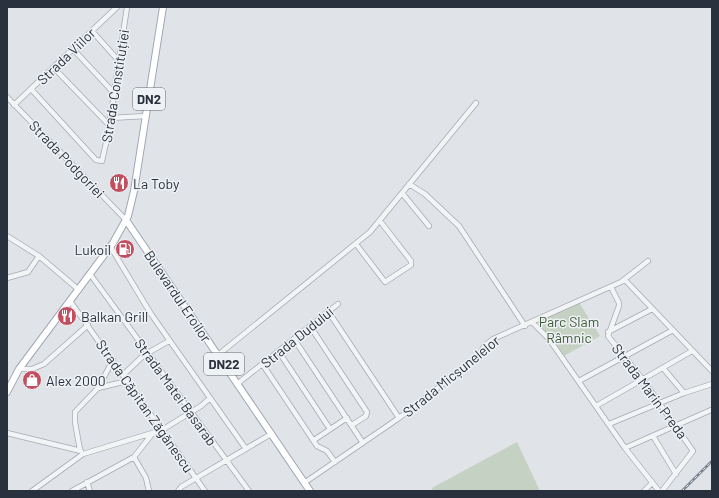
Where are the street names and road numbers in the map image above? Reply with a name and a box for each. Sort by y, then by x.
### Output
street label: Strada Viilor [33,24,99,88]
street label: Strada Constituției [98,28,132,144]
road number: DN2 [133,88,165,110]
street label: Strada Podgoriei [26,117,108,201]
street label: Bulevardul Eroilor [141,247,215,345]
street label: Strada Dudului [257,303,337,371]
street label: Strada Micșunelelor [399,332,503,420]
street label: Strada Matei Basarab [131,335,221,449]
street label: Strada Căpitan Zăgănescu [93,336,197,476]
street label: Strada Marin Preda [609,340,691,442]
road number: DN22 [204,353,244,375]

